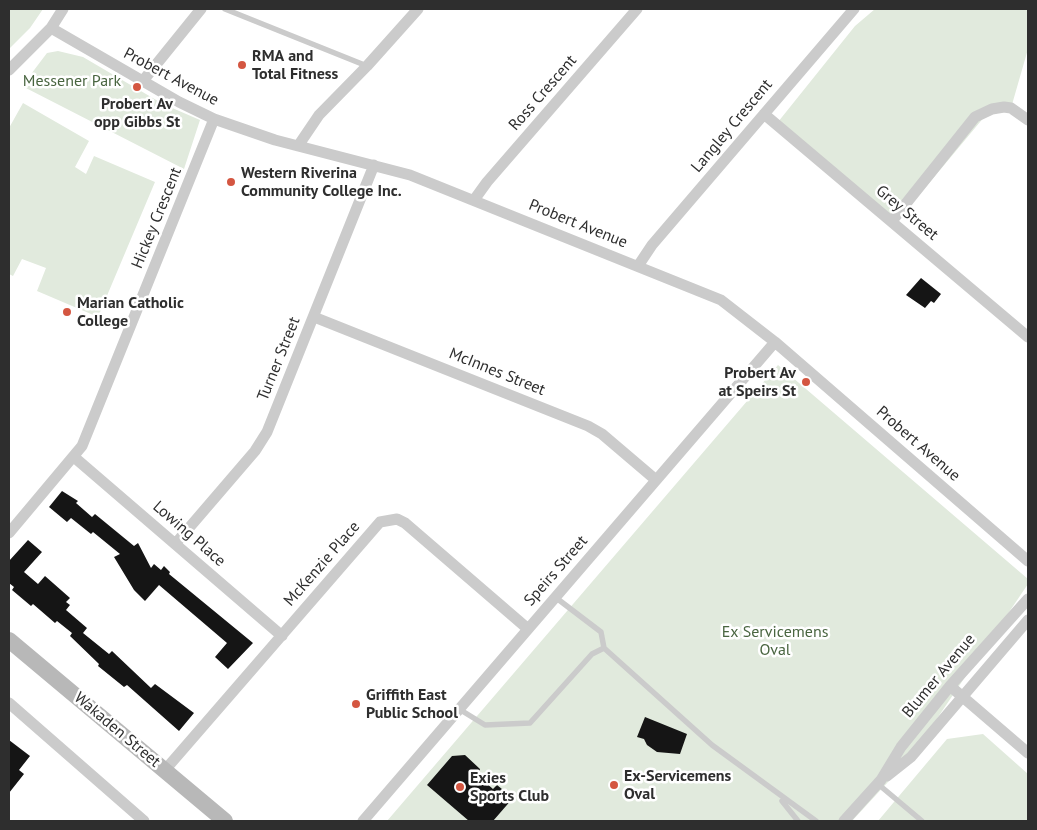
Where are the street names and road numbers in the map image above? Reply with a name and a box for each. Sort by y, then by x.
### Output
street label: Probert Avenue [120,44,222,110]
street label: Ross Crescent [505,51,581,135]
street label: Langley Crescent [687,76,777,176]
street label: Hickey Crescent [128,165,186,271]
street label: Grey Street [872,181,942,245]
street label: Probert Avenue [526,195,630,253]
street label: Turner Street [253,314,305,404]
street label: McInnes Street [446,344,548,400]
street label: Probert Avenue [872,402,964,486]
street label: Lowing Place [149,497,229,571]
street label: McKenzie Place [280,518,364,610]
street label: Speirs Street [520,532,592,610]
street label: Blumer Avenue [898,630,980,722]
street label: Wakaden Street [70,688,164,772]

